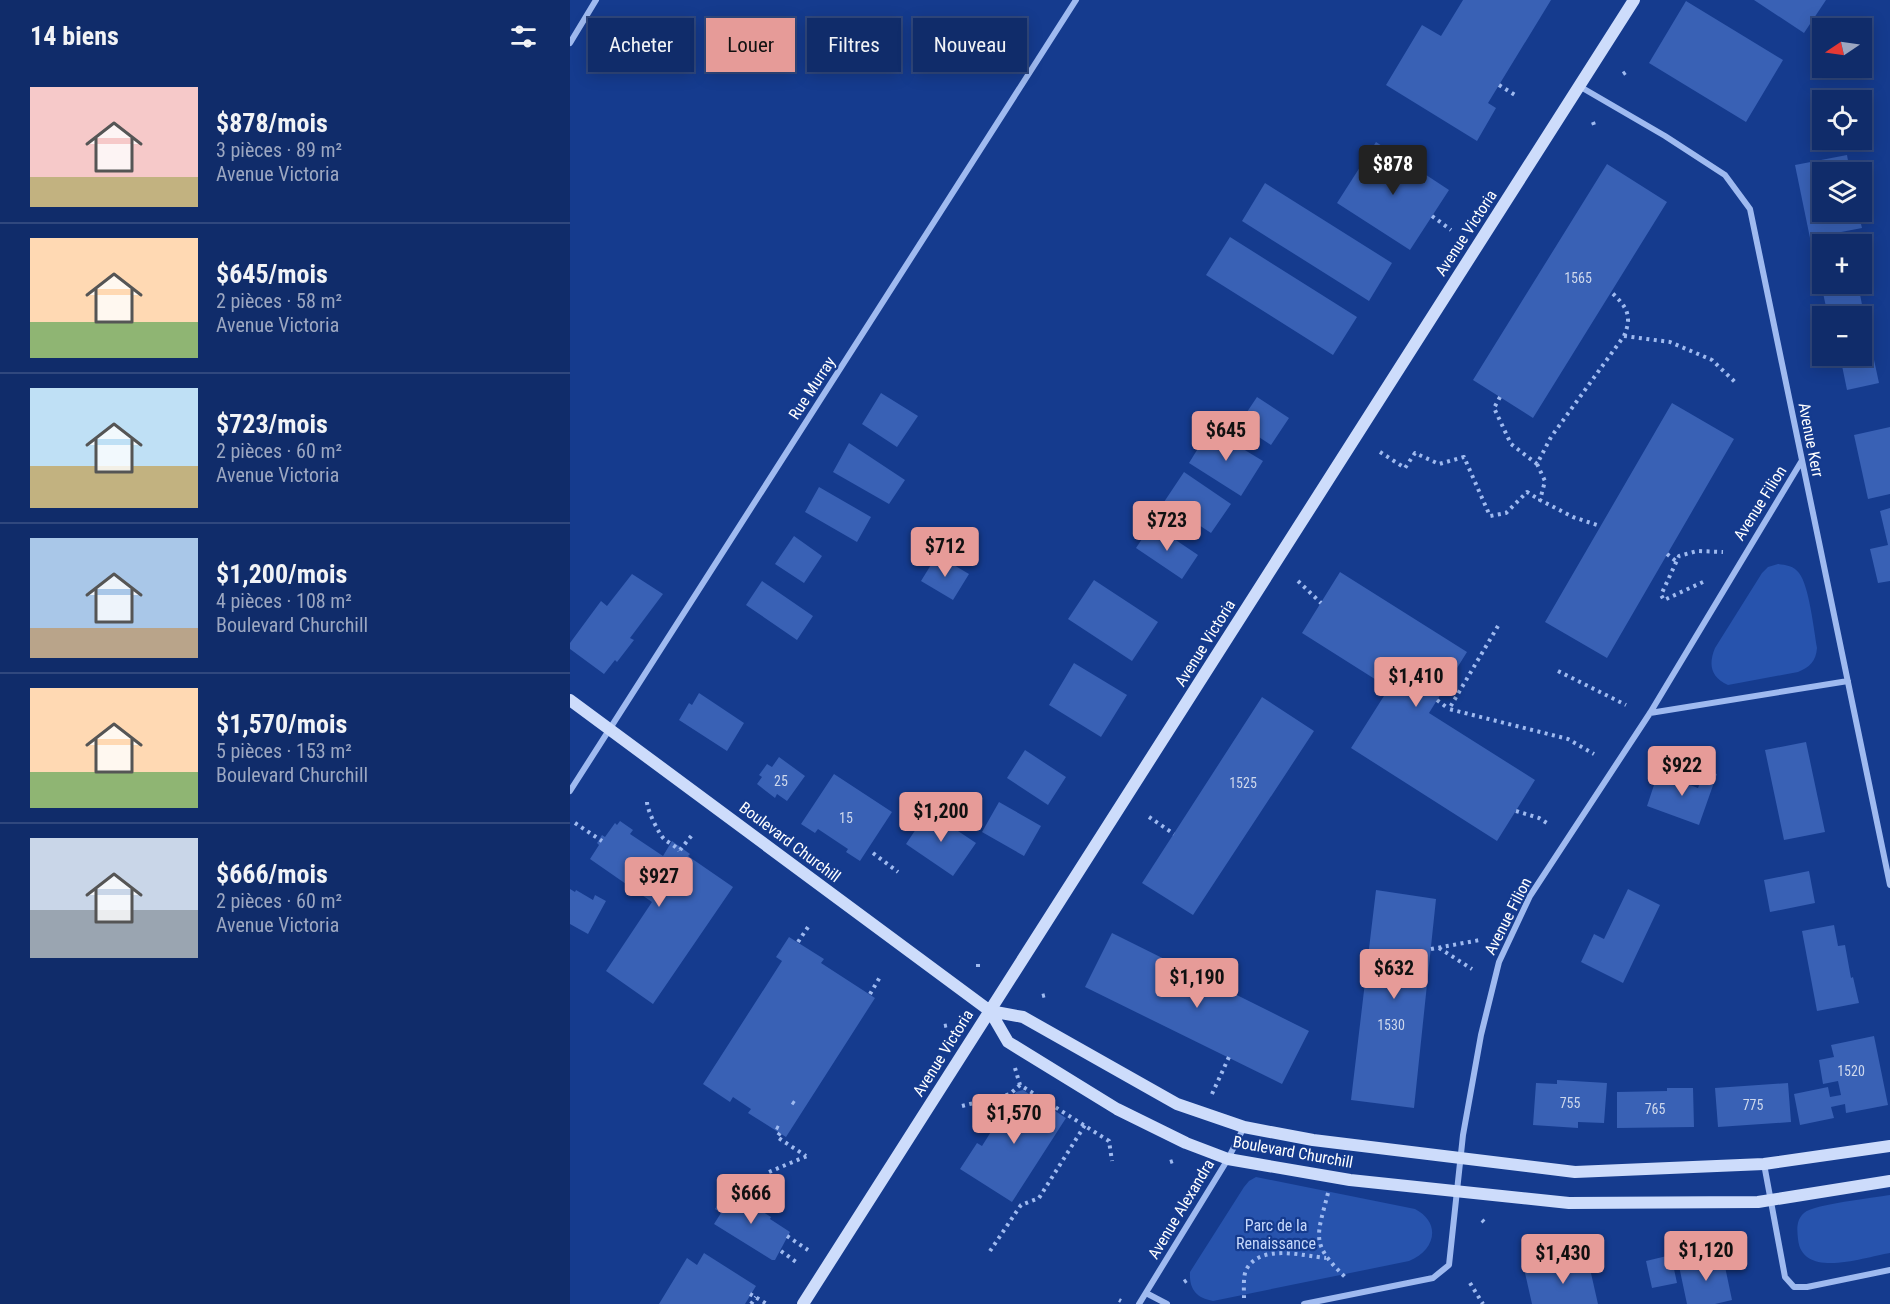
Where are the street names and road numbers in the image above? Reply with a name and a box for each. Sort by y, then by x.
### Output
street label: Avenue Victoria [1431,186,1501,280]
street label: Rue Murray [785,353,839,423]
street label: Avenue Kerr [1794,401,1828,479]
street label: Avenue Filion [1730,462,1790,544]
street label: Avenue Victoria [1171,596,1239,690]
street label: Boulevard Churchill [736,798,844,886]
street label: Avenue Filion [1480,874,1536,958]
street label: Avenue Victoria [909,1006,977,1100]
street label: Boulevard Churchill [1231,1132,1355,1172]
street label: Avenue Alexandra [1144,1156,1218,1262]

